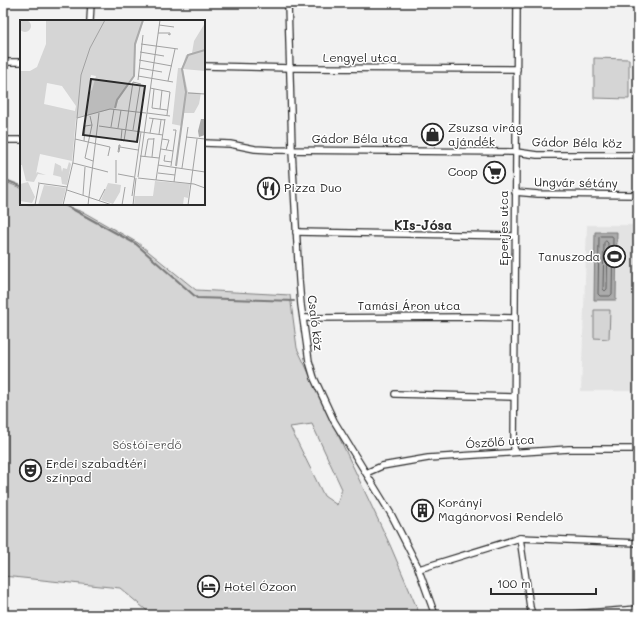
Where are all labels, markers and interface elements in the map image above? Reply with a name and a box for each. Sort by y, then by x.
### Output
inset map [20,20,205,205]
street label: Lengyel utca [323,49,397,65]
place label: Zsuzsa virág ajándék [448,119,523,149]
shop icon: Zsuzsa virág ajándék [420,122,446,148]
street label: Gádor Béla utca [312,130,408,146]
street label: Gádor Béla köz [532,133,623,151]
supermarket icon: Coop [481,159,507,185]
place label: Coop [448,163,478,179]
street label: Ungvár sétány [534,173,618,191]
restaurant icon: Pizza Duo [256,175,282,201]
place label: Pizza Duo [284,179,342,195]
street label: Eperjes utca [495,190,511,266]
district label: KIs-Jósa [394,216,452,233]
sports icon: Tanuszoda [602,244,628,270]
place label: Tanuszoda [538,248,600,264]
street label: Csaló köz [305,294,327,352]
street label: Tamási Áron utca [358,297,460,313]
street label: Ószőlő utca [465,431,535,451]
park label: Sóstói-erdő [112,436,182,452]
place label: Erdei szabadtéri színpad [46,455,147,485]
theatre icon: Erdei szabadtéri színpad [18,458,44,484]
place label: Korányi Magánorvosi Rendelő [438,494,563,524]
building icon: Korányi Magánorvosi Rendelő [409,497,435,523]
scale bar [491,570,596,596]
hotel icon: Hotel Ózoon [195,574,221,600]
text: 100 m [497,575,531,591]
place label: Hotel Ózoon [224,578,296,594]

